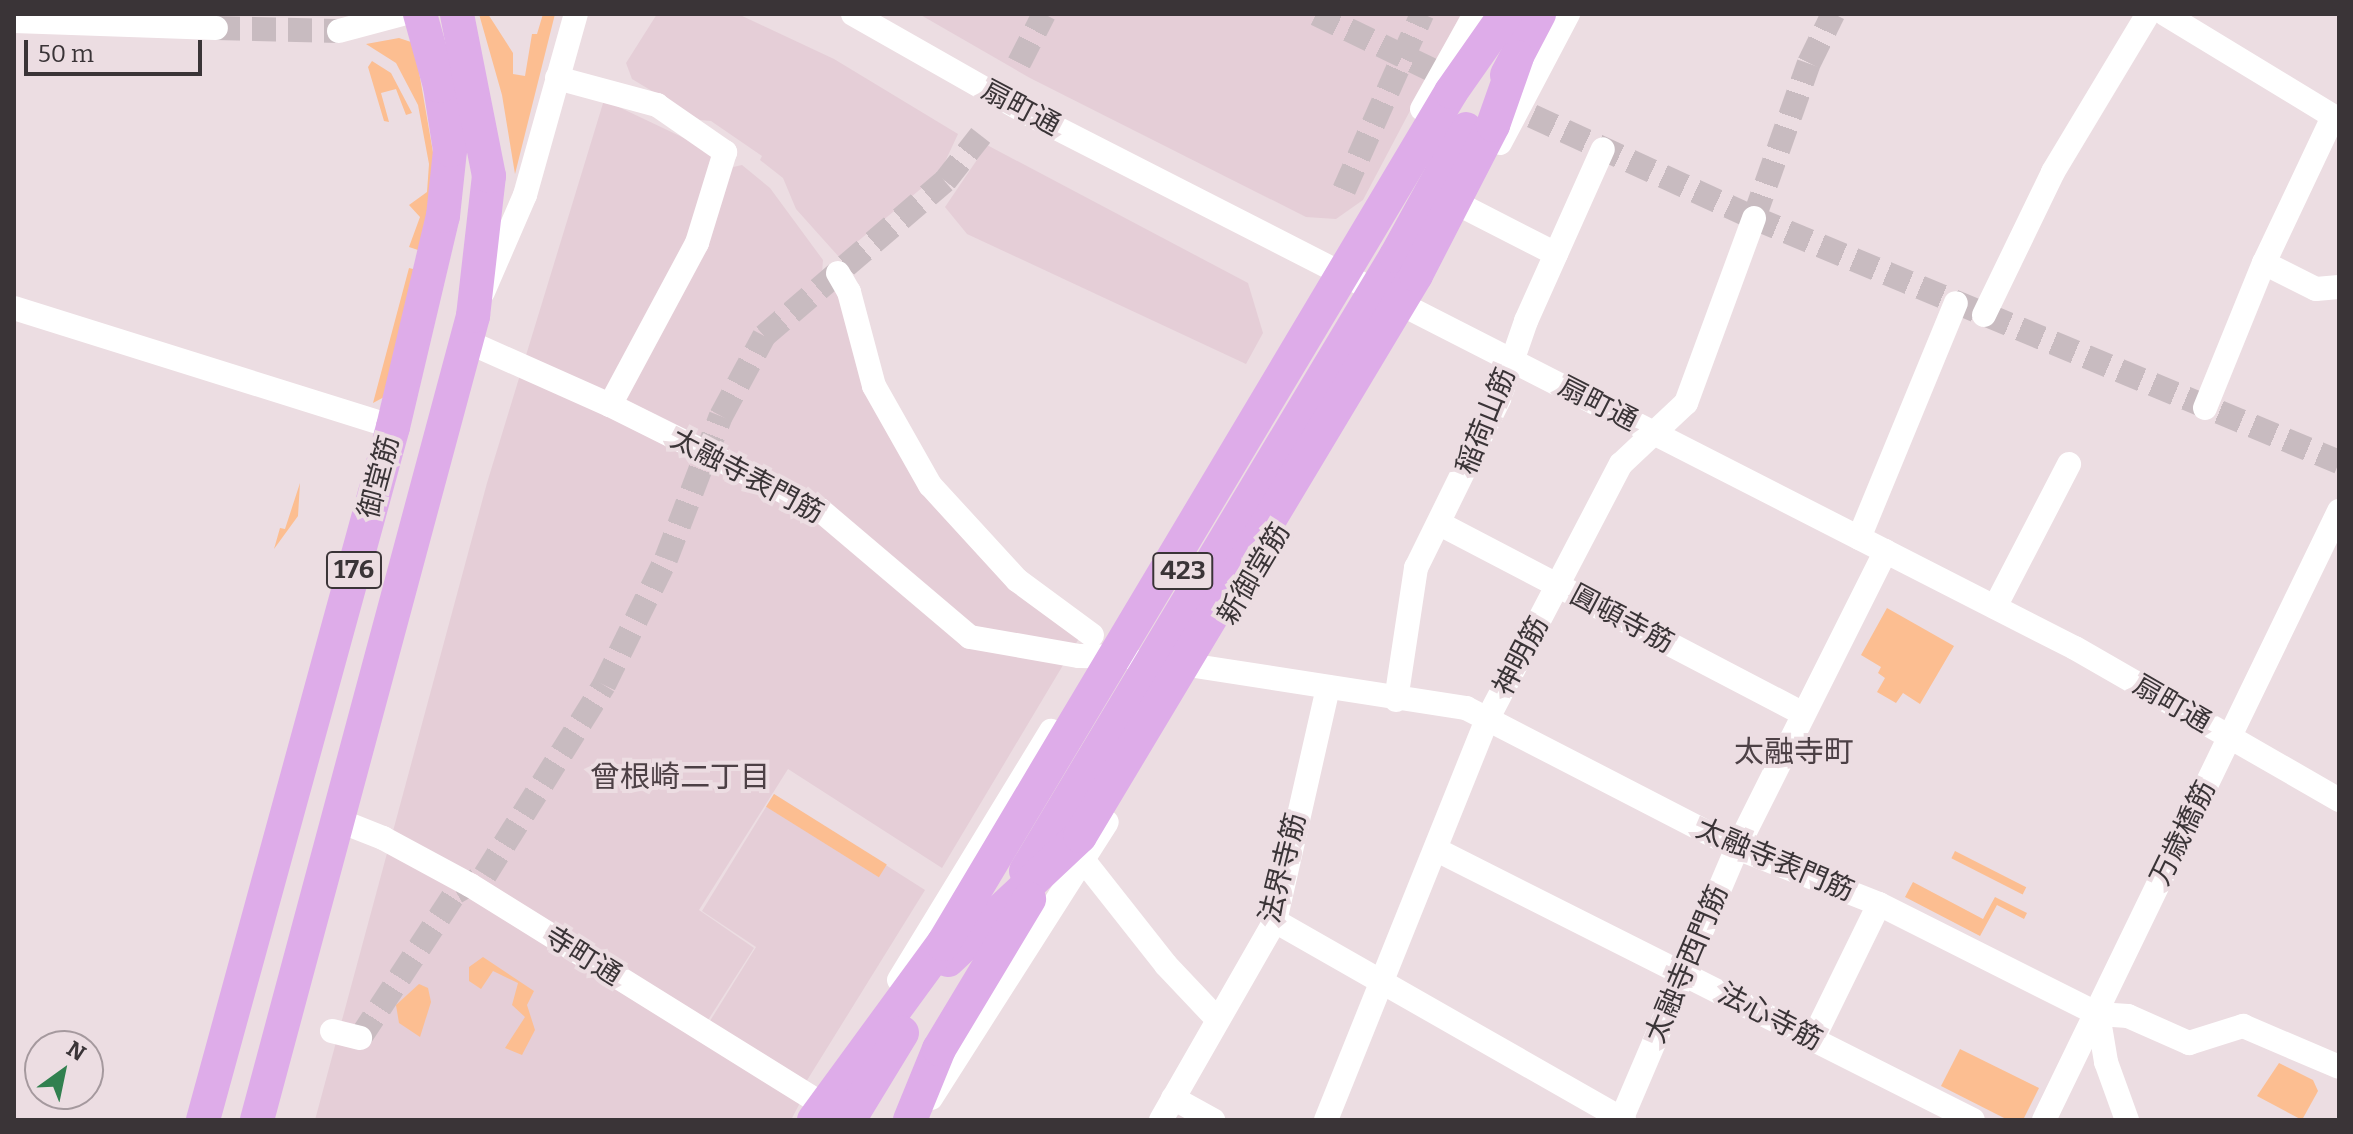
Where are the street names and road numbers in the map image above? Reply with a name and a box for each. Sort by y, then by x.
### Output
street label: 扇町通 [976,73,1066,143]
street label: 稲荷山筋 [1449,363,1523,479]
street label: 扇町通 [1553,370,1643,438]
street label: 太融寺表門筋 [665,422,829,530]
street label: 御堂筋 [352,432,406,522]
street label: 新御堂筋 [1211,517,1297,631]
road number: 176 [324,548,384,592]
road number: 423 [1151,549,1215,593]
street label: 圓頓寺筋 [1565,578,1679,660]
street label: 神明筋 [1486,611,1556,701]
street label: 扇町通 [2127,668,2217,740]
street label: 万歳橋筋 [2143,775,2223,891]
street label: 法界寺筋 [1253,810,1313,926]
street label: 太融寺表門筋 [1691,812,1859,908]
street label: 太融寺西門筋 [1639,880,1735,1048]
street label: 寺町通 [538,919,628,993]
street label: 法心寺筋 [1712,977,1828,1057]

